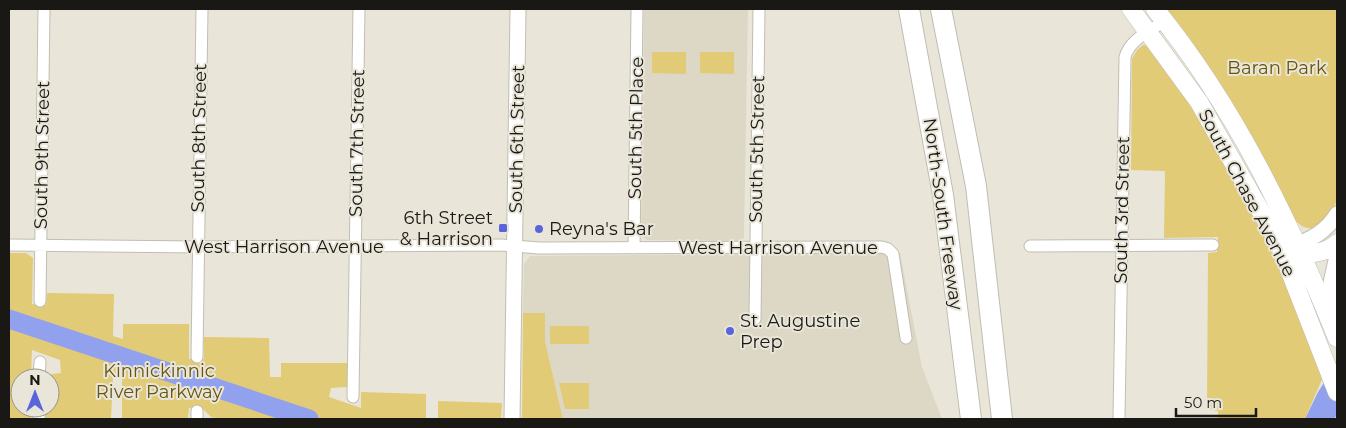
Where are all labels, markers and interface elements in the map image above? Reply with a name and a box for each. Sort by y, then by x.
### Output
street label: South 5th Place [624,57,648,199]
park label: Baran Park [1227,57,1327,79]
street label: South 8th Street [187,63,211,213]
street label: South 6th Street [505,65,529,213]
street label: South 7th Street [345,69,369,217]
street label: South 5th Street [745,75,769,223]
street label: South 9th Street [30,81,54,229]
street label: South Chase Avenue [1194,106,1301,281]
street label: North-South Freeway [919,117,967,312]
street label: South 3rd Street [1110,136,1134,284]
place label: 6th Street & Harrison [400,207,493,250]
place label: Reyna's Bar [549,218,654,240]
marker: 6th Street & Harrison [497,222,509,234]
marker: Reyna's Bar [533,223,545,235]
street label: West Harrison Avenue [184,236,384,258]
street label: West Harrison Avenue [678,237,878,259]
place label: St. Augustine Prep [740,310,860,353]
marker: St. Augustine Prep [724,325,736,337]
park label: Kinnickinnic River Parkway [96,360,222,403]
north arrow [10,368,60,418]
text: N [29,371,41,389]
scale bar [1176,386,1256,418]
text: 50 m [1184,393,1222,412]

